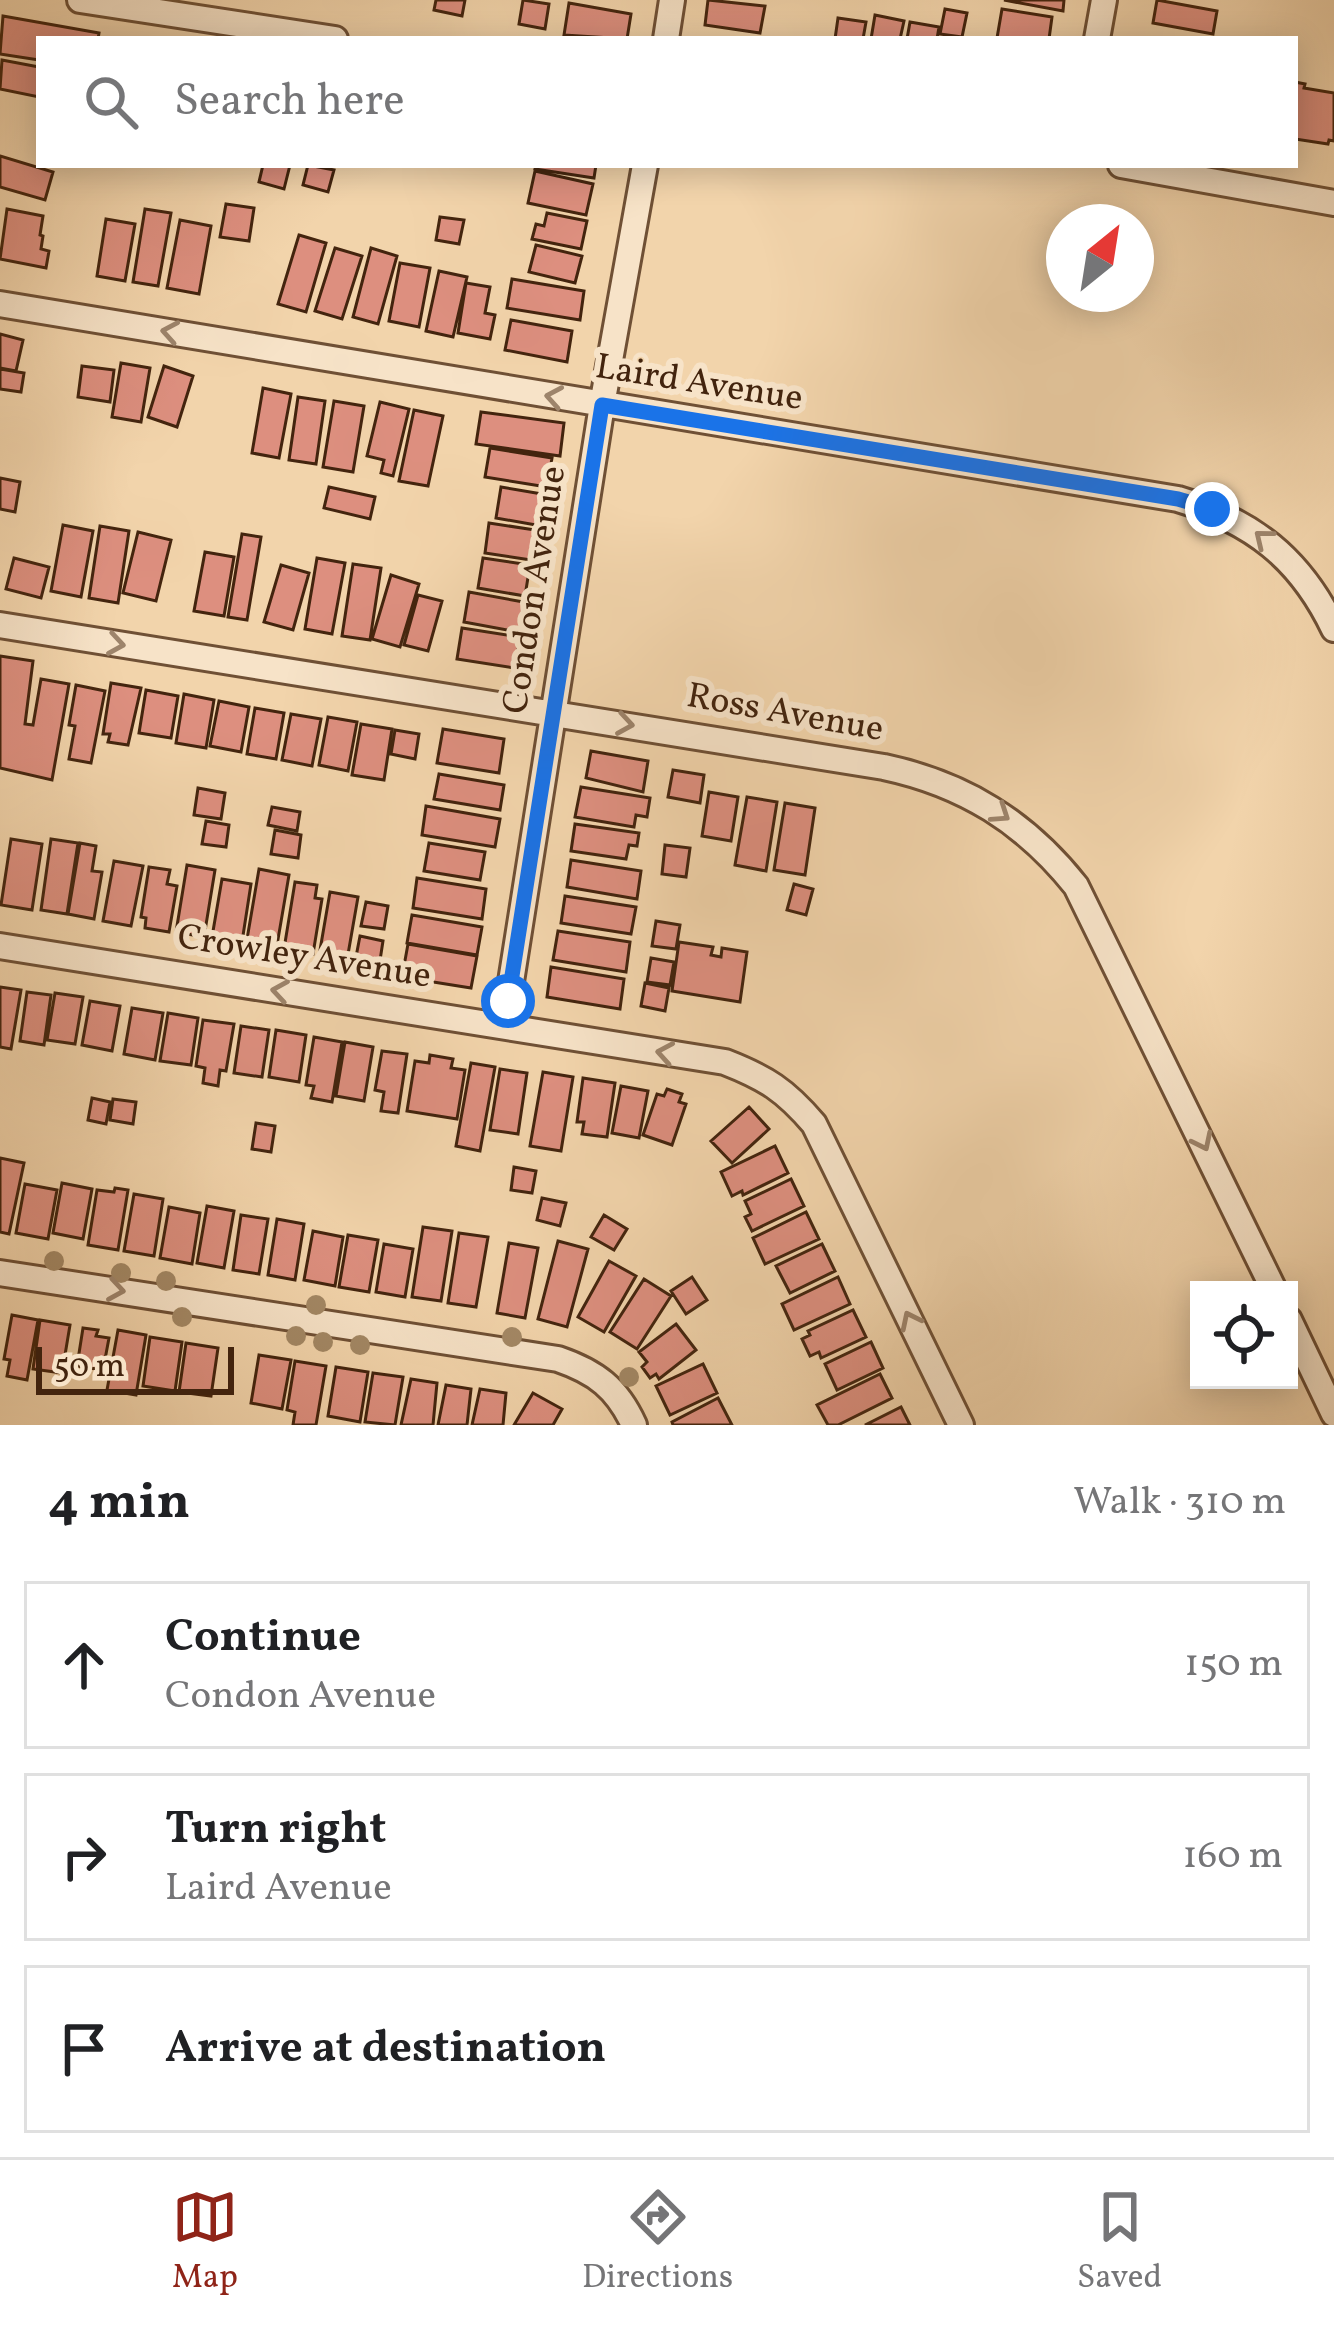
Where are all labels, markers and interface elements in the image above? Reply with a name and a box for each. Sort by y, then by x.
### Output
search box [36,36,1298,168]
icon: search [78,69,144,135]
text: Search here [174,71,405,134]
north arrow [1046,204,1154,312]
one-way arrow [160,321,180,346]
street label: Laird Avenue [592,343,806,425]
one-way arrow [545,385,565,410]
street label: Condon Avenue [492,463,580,717]
route end [1185,482,1239,536]
one-way arrow [1254,531,1276,552]
one-way arrow [105,630,125,655]
street label: Ross Avenue [683,672,887,756]
one-way arrow [615,711,635,736]
one-way arrow [988,800,1010,822]
street label: Crowley Avenue [174,913,434,1003]
route start [481,974,535,1028]
one-way arrow [270,979,290,1004]
one-way arrow [655,1041,675,1066]
one-way arrow [1188,1130,1212,1151]
one-way arrow [106,1276,125,1302]
map controls [1190,1281,1298,1389]
button: locate [1190,1281,1298,1389]
one-way arrow [900,1311,924,1332]
scale bar [36,1341,234,1394]
text: 50 m [54,1345,125,1391]
text: 4 min [48,1468,190,1539]
text: Walk · 310 m [1073,1476,1286,1530]
text: Continue [165,1607,361,1670]
icon: ahead [51,1632,117,1698]
text: 150 m [1184,1638,1283,1692]
text: Condon Avenue [165,1670,436,1724]
text: Turn right [165,1799,386,1862]
icon: right [51,1824,117,1890]
text: 160 m [1182,1830,1283,1884]
text: Laird Avenue [165,1862,392,1916]
icon: arrive [51,2016,117,2082]
text: Arrive at destination [165,2018,606,2081]
tab: Map [172,2184,238,2302]
tab: Directions [582,2184,733,2302]
tab: Saved [1077,2184,1162,2302]

